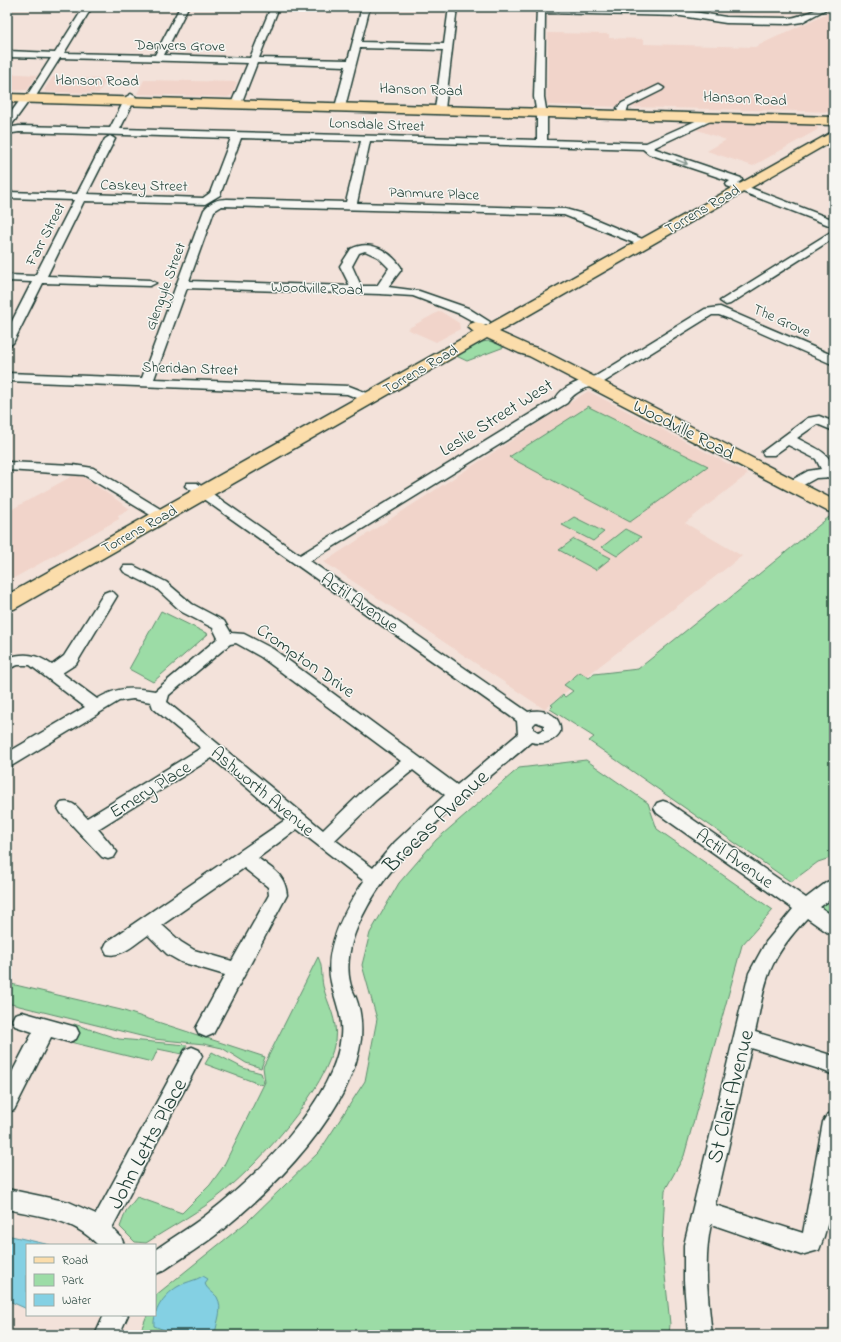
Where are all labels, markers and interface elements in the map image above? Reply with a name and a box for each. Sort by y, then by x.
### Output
street label: Danvers Grove [134,34,226,58]
street label: Hanson Road [55,69,139,93]
street label: Hanson Road [379,78,464,102]
street label: Hanson Road [703,86,788,112]
street label: Lonsdale Street [329,112,425,138]
one-way arrow [675,158,687,166]
street label: Caskey Street [100,174,188,199]
street label: Torrens Road [661,179,745,240]
street label: Panmure Place [388,181,480,207]
street label: Farr Street [20,199,71,271]
street label: Glengyle Street [140,239,193,334]
street label: Woodville Road [270,276,364,302]
street label: The Grove [749,298,814,343]
street label: Torrens Road [379,339,463,400]
street label: Sheridan Street [141,356,238,382]
street label: Leslie Street West [435,373,559,464]
street label: Woodville Road [628,394,738,468]
street label: Torrens Road [98,500,182,560]
street label: Actil Avenue [315,567,404,641]
street label: Crompton Drive [250,618,360,706]
street label: Ashworth Avenue [204,741,320,844]
street label: Emery Place [106,755,197,826]
street label: Brocas Avenue [376,763,498,882]
street label: Actil Avenue [690,823,779,897]
street label: St Clair Avenue [700,1026,764,1167]
street label: John Letts Place [101,1073,197,1216]
legend [26,1244,156,1316]
text: Road [62,1252,88,1270]
text: Park [62,1272,84,1290]
text: Water [62,1292,91,1310]

